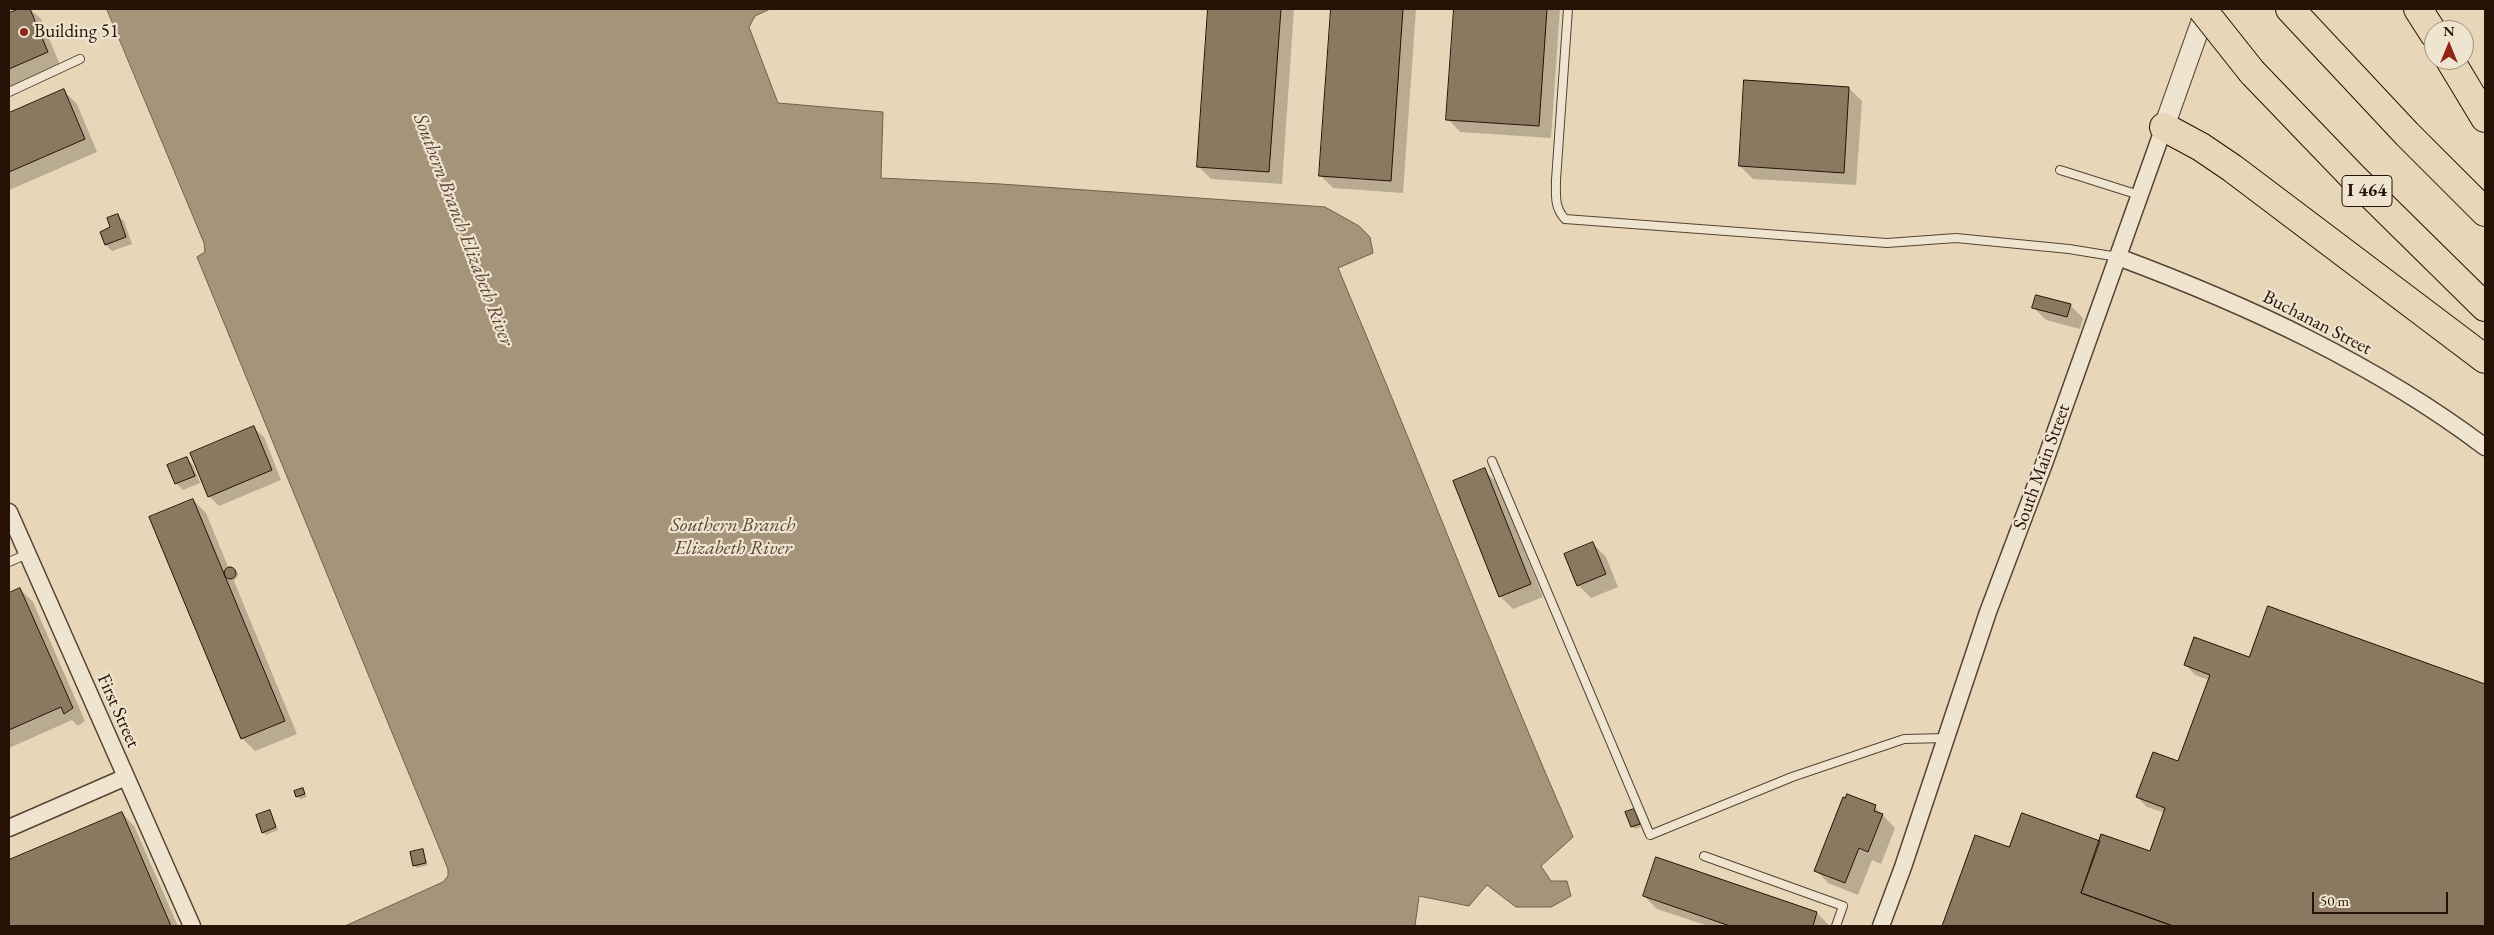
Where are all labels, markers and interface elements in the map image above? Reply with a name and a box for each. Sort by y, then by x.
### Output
north arrow [2424,20,2474,70]
place label: Building 51 [34,21,119,43]
text: N [2443,22,2455,40]
marker: Building 51 [18,26,30,38]
water label: Southern Branch Elizabeth River [408,111,518,349]
road number: I 464 [2342,176,2392,207]
street label: Buchanan Street [2259,286,2375,360]
street label: South Main Street [2009,401,2075,533]
water label: Southern Branch Elizabeth River [670,514,796,561]
street label: First Street [92,671,144,751]
scale bar [2314,882,2450,914]
text: 50 m [2320,891,2349,910]

